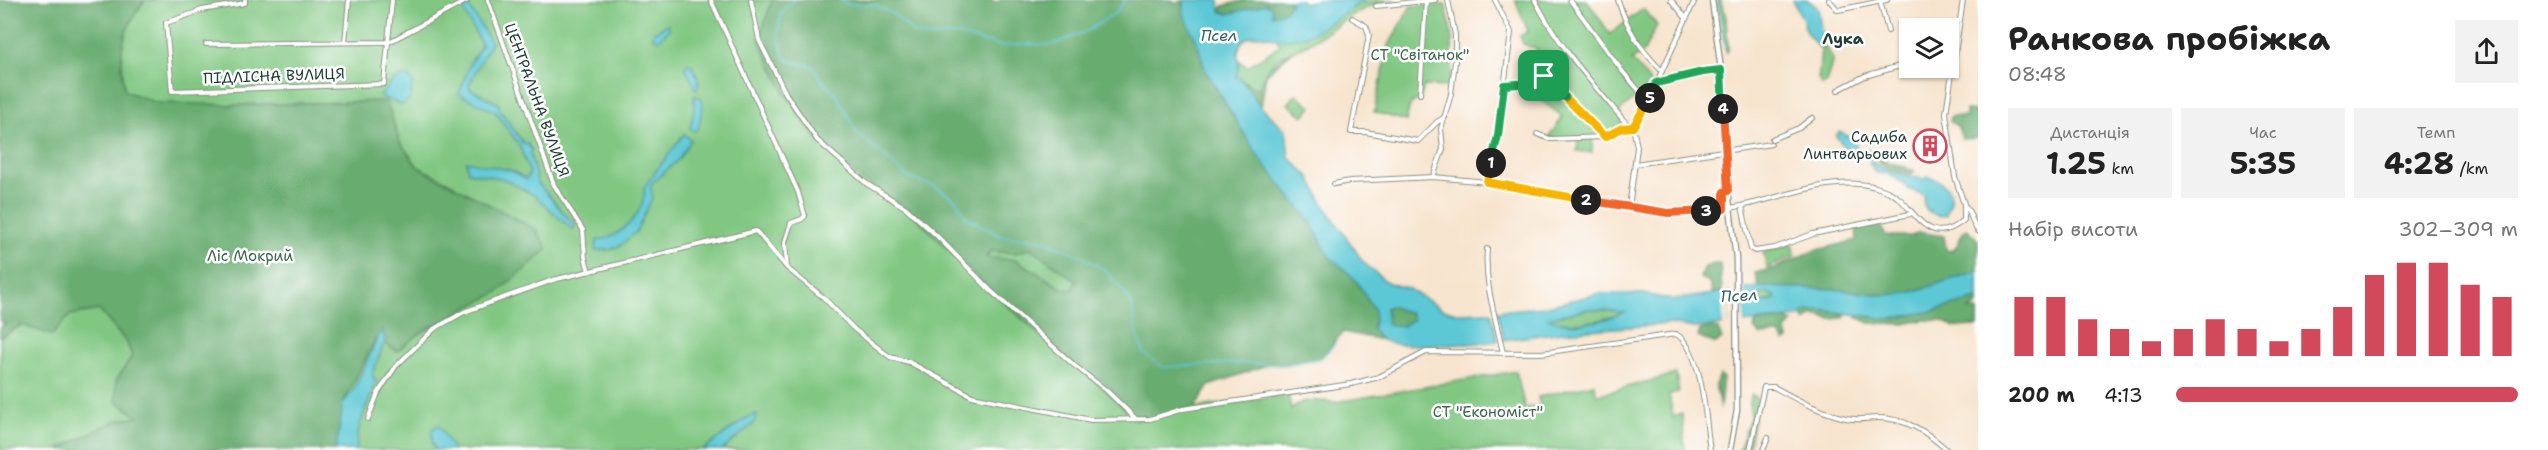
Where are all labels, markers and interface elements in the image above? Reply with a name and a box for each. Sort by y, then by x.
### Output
text: Ранкова пробіжка [2008,16,2330,61]
map controls [1899,18,1959,78]
button: layers [1899,18,1959,78]
street label: ЦЕНТРАЛЬНА ВУЛИЦЯ [500,20,574,180]
button: share [2455,20,2518,83]
water label: Псел [1201,25,1237,46]
district label: Лука [1822,28,1864,49]
park label: СТ "Світанок" [1371,45,1469,65]
pin [1518,50,1569,101]
icon: arrive [1527,59,1560,92]
text: 08:48 [2008,61,2067,87]
street label: ПІДЛІСНА ВУЛИЦЯ [203,64,345,88]
pin: 5 [1635,83,1665,113]
text: 5 [1645,87,1655,108]
pin: 4 [1708,94,1738,124]
text: 4 [1717,98,1729,119]
text: Дистанція [2050,122,2130,143]
text: Час [2249,122,2277,143]
text: Темп [2417,122,2455,143]
place label: Садиба Линтварьових [1803,127,1908,164]
building icon: Садиба Линтварьових [1912,128,1948,164]
text: 1.25 [2046,143,2106,184]
text: 5:35 [2230,143,2296,184]
text: 4:28 [2384,143,2454,184]
pin: 1 [1476,148,1506,178]
text: 1 [1487,152,1495,173]
text: km [2106,158,2134,179]
text: /km [2454,158,2488,179]
pin: 2 [1571,185,1601,215]
text: 2 [1580,189,1592,210]
pin: 3 [1691,196,1721,226]
text: 3 [1700,200,1712,221]
text: Набір висоти [2008,216,2138,242]
text: 302–309 m [2398,216,2518,242]
park label: Ліс Мокрий [207,246,293,266]
water label: Псел [1720,284,1758,307]
text: 200 m [2008,382,2075,408]
text: 4:13 [2104,382,2143,408]
park label: СТ "Економіст" [1433,402,1543,422]

